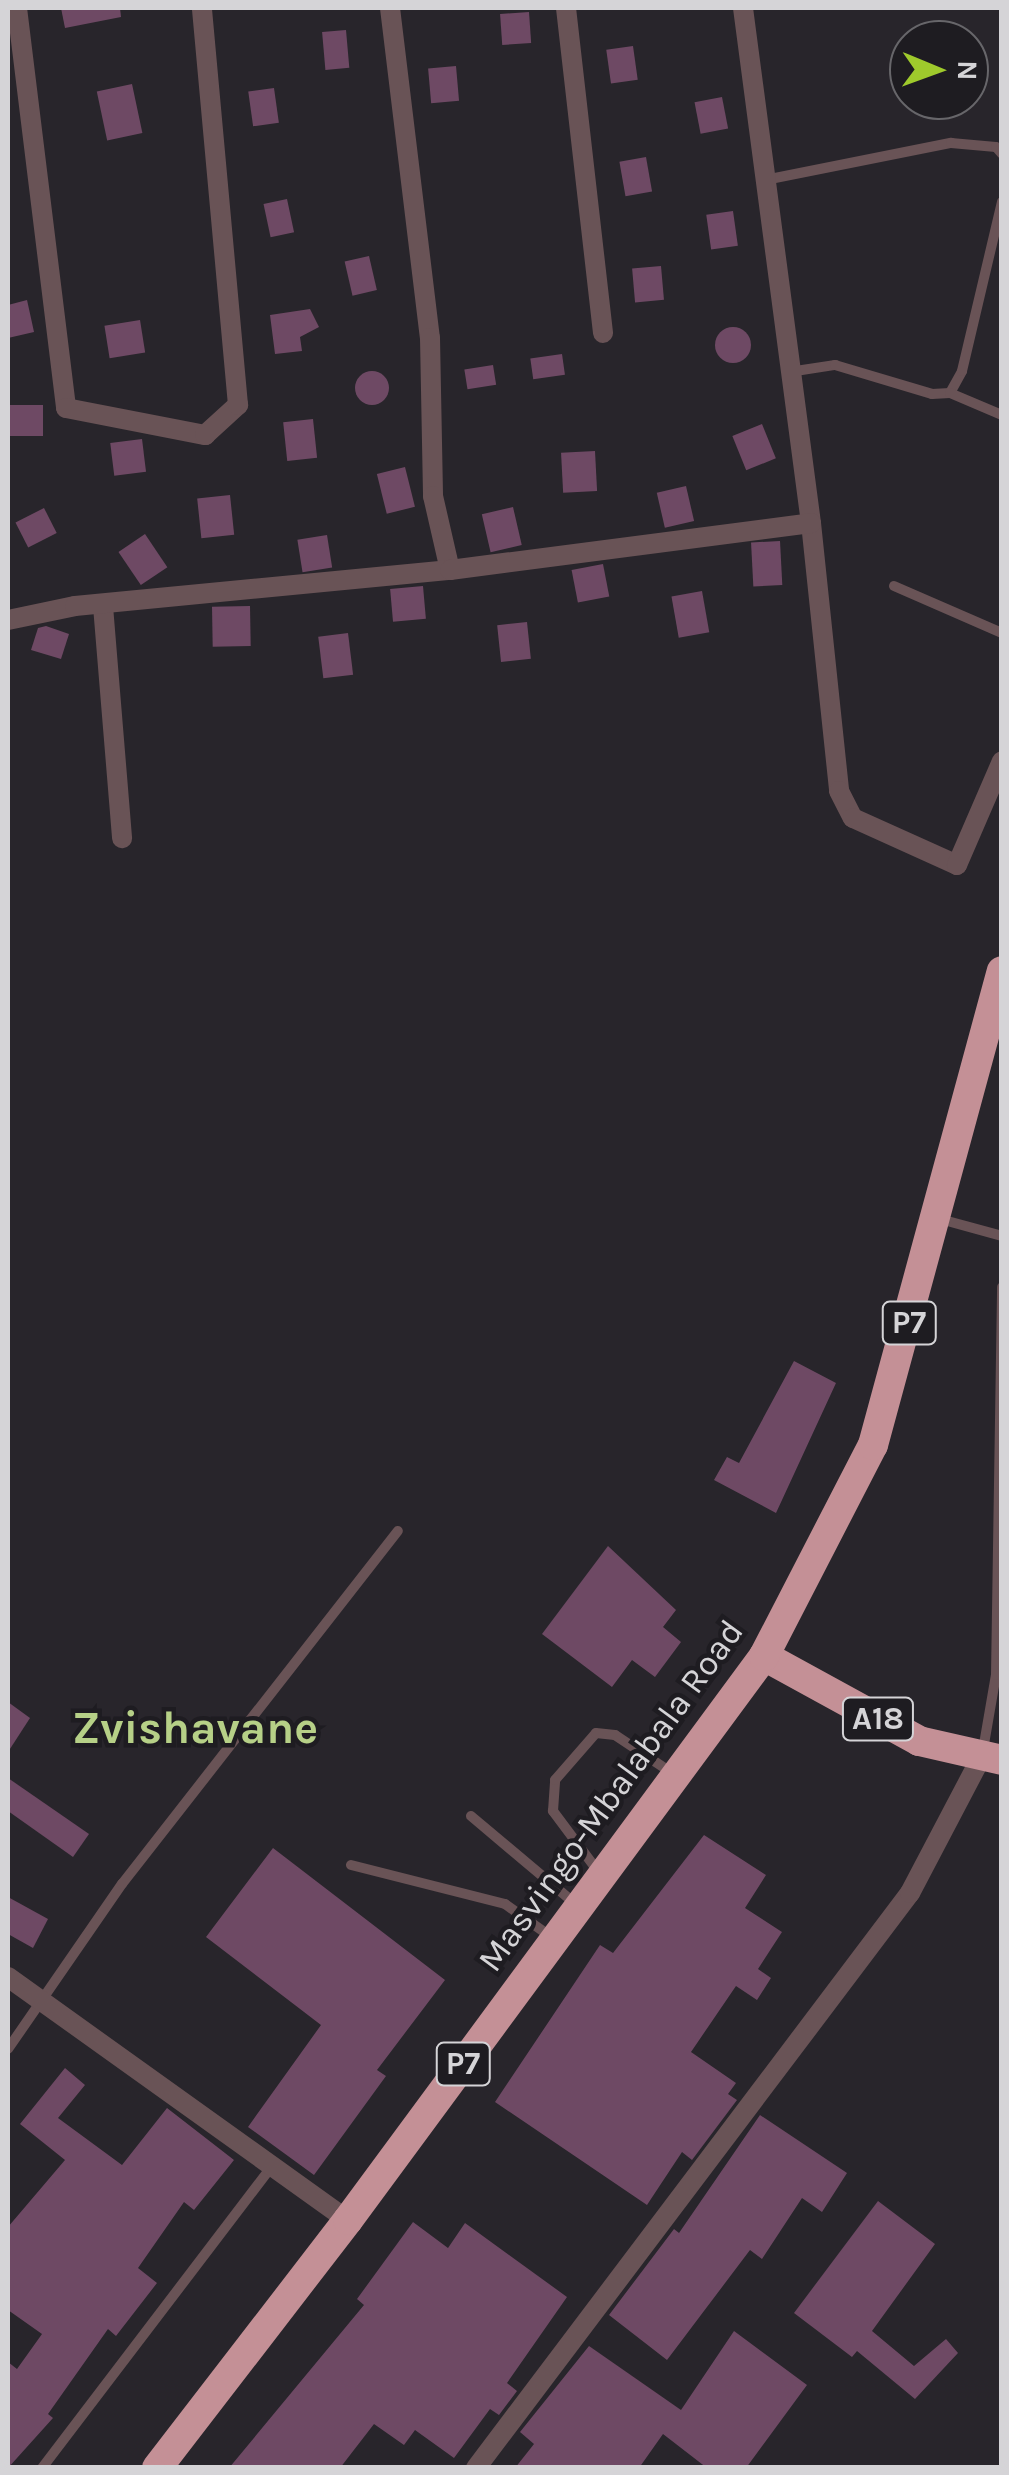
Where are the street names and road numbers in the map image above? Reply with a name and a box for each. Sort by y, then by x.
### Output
road number: P7 [882,1296,936,1350]
street label: Masvingo-Mbalabala Road [469,1612,753,1980]
road number: A18 [840,1692,916,1746]
road number: P7 [436,2037,490,2091]

